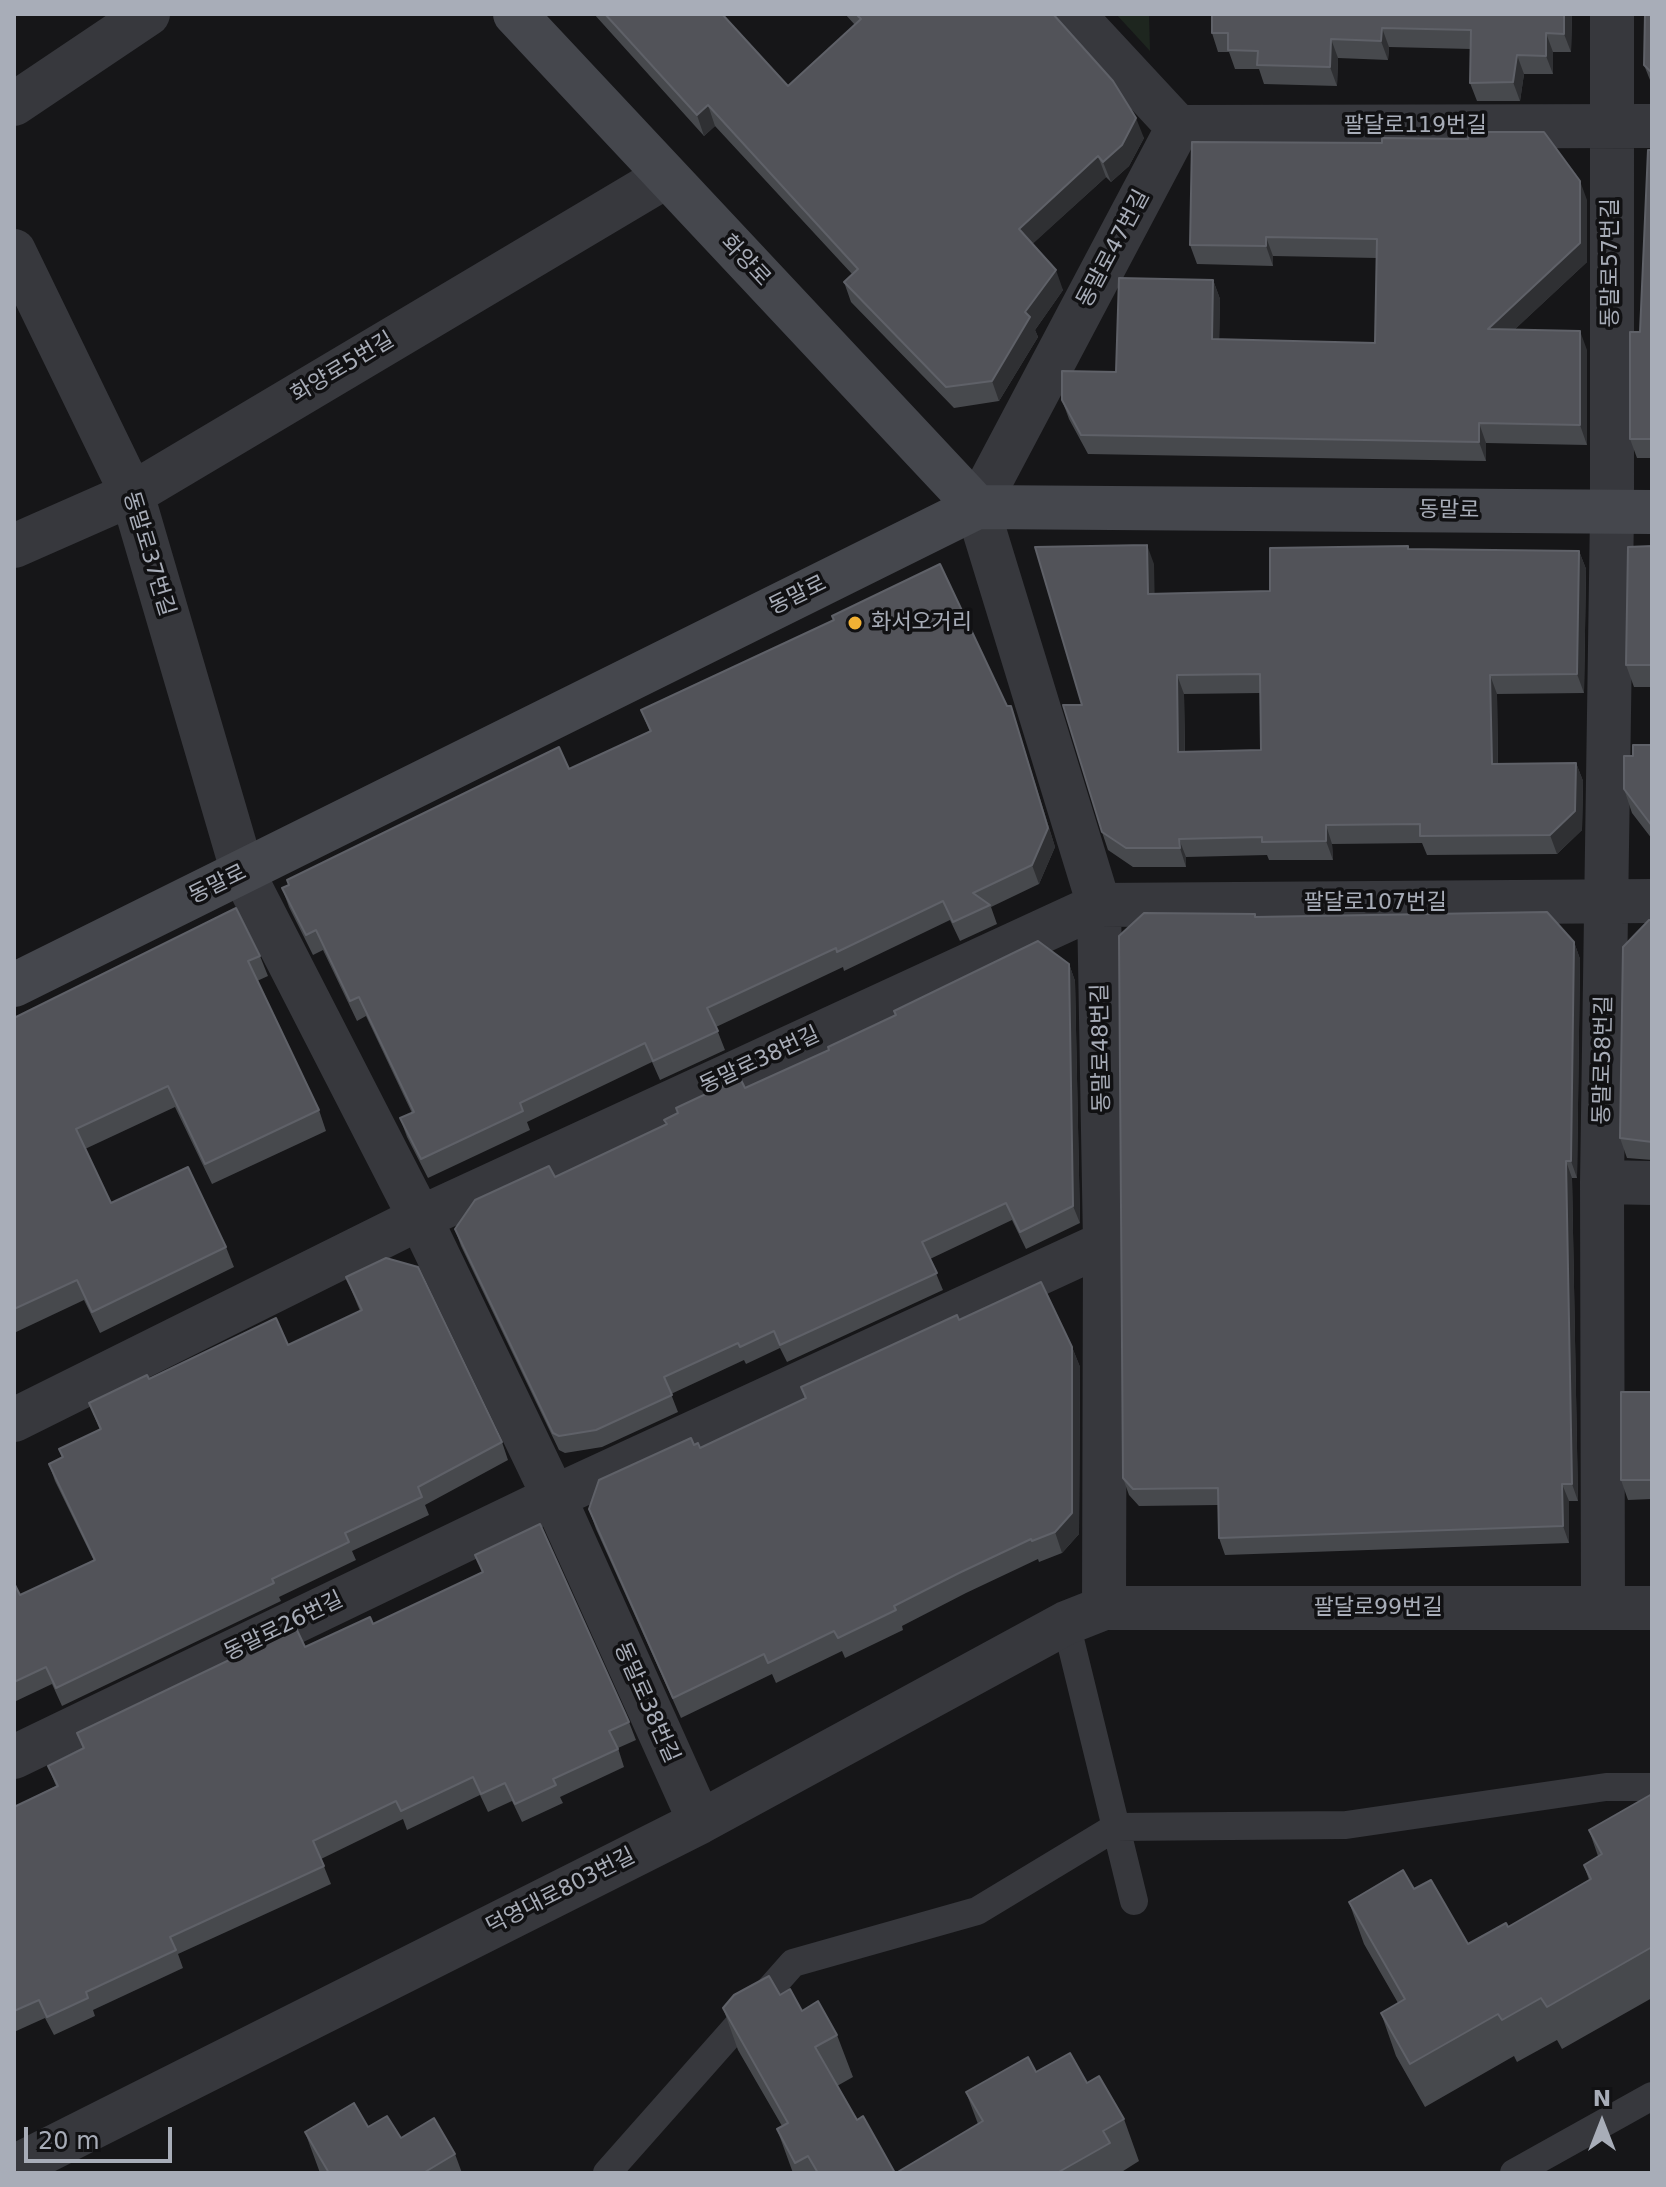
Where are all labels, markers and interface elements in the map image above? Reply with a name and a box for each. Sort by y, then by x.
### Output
street label: 팔달로119번길 [1343,113,1487,139]
street label: 동말로47번길 [1072,186,1156,312]
street label: 동말로57번길 [1598,198,1624,328]
street label: 화양로 [715,230,775,292]
street label: 화양로5번길 [287,327,399,409]
street label: 동말로37번길 [116,488,180,620]
street label: 동말로 [1418,497,1480,525]
street label: 동말로 [765,571,831,621]
place label: 화서오거리 [871,610,972,636]
marker: 화서오거리 [846,614,864,632]
street label: 동말로 [185,860,251,910]
street label: 팔달로107번길 [1303,890,1447,916]
street label: 동말로48번길 [1088,983,1116,1113]
street label: 동말로58번길 [1590,995,1618,1125]
street label: 동말로38번길 [696,1022,824,1100]
street label: 동말로26번길 [220,1587,348,1667]
street label: 팔달로99번길 [1313,1595,1443,1621]
street label: 동말로38번길 [608,1639,684,1767]
street label: 덕영대로803번길 [482,1843,640,1941]
north arrow [1562,2083,1642,2163]
text: N [1593,2086,1611,2111]
scale bar [28,2111,176,2161]
text: 20 m [38,2127,100,2155]

